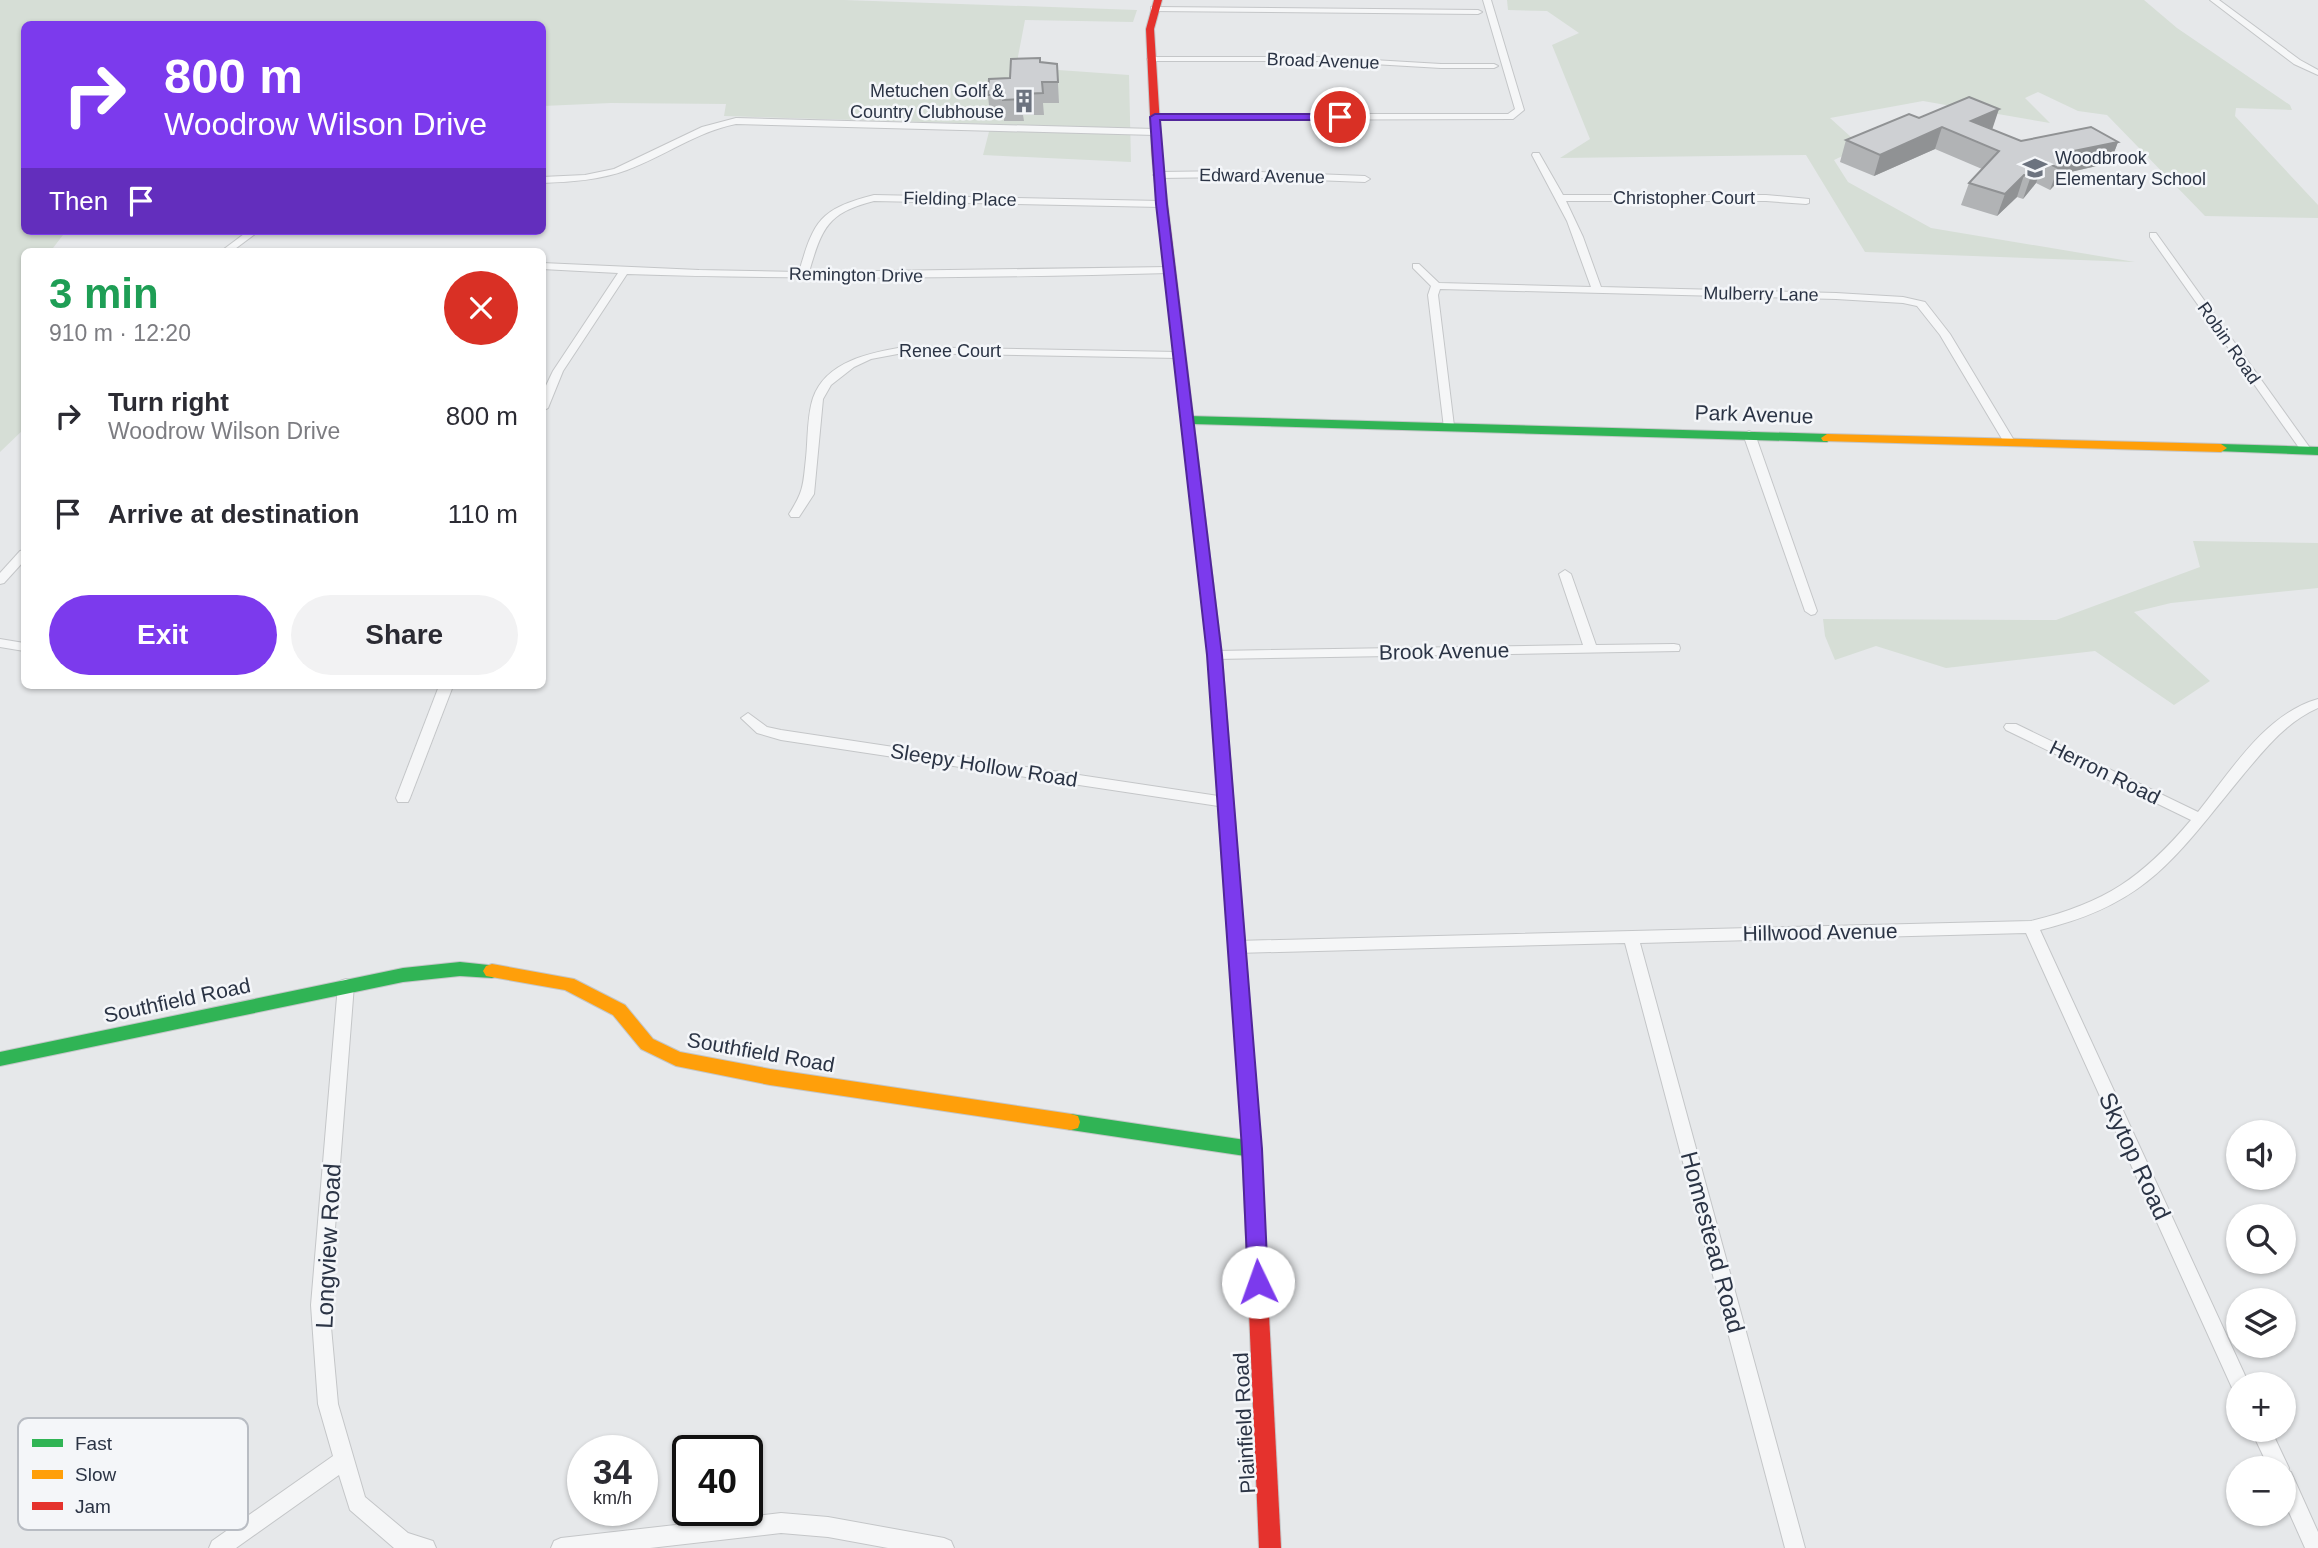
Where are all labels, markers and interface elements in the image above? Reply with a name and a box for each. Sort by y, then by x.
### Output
icon: right [49,49,140,140]
text: 800 m [164,49,303,103]
street label: Broad Avenue [1266,49,1380,73]
place label: Metuchen Golf & Country Clubhouse [850,81,1004,122]
building icon: Metuchen Golf & Country Clubhouse [1010,87,1038,115]
pin [1310,87,1370,147]
icon: arrive [1321,98,1359,136]
text: Woodrow Wilson Drive [164,106,487,142]
place label: Woodbrook Elementary School [2055,148,2206,189]
school or university icon: Woodbrook Elementary School [2021,154,2049,182]
street label: Edward Avenue [1199,165,1325,187]
icon: arrive [122,182,160,220]
text: Then [49,186,108,216]
street label: Fielding Place [903,188,1017,210]
street label: Christopher Court [1613,188,1755,208]
street label: Remington Drive [789,264,923,286]
text: 3 min [49,270,159,317]
button: close [444,271,518,345]
street label: Mulberry Lane [1703,283,1819,305]
street label: Robin Road [2194,298,2264,388]
text: 910 m · 12:20 [49,320,191,346]
street label: Renee Court [899,341,1001,361]
text: Turn right [108,387,229,417]
icon: right [49,397,87,435]
street label: Park Avenue [1694,400,1814,428]
text: 800 m [446,401,518,431]
text: Woodrow Wilson Drive [108,418,340,444]
icon: arrive [49,495,87,533]
text: Arrive at destination [108,499,359,529]
text: 110 m [448,499,518,529]
button: Exit [49,595,277,675]
button: Share [291,595,518,675]
street label: Brook Avenue [1379,638,1509,664]
street label: Herron Road [2046,735,2164,809]
street label: Sleepy Hollow Road [889,739,1079,791]
street label: Hillwood Avenue [1742,919,1898,945]
street label: Southfield Road [102,973,252,1027]
street label: Southfield Road [685,1028,837,1076]
street label: Skytop Road [2094,1088,2176,1224]
map controls [2226,1120,2296,1526]
button: sound [2226,1120,2296,1190]
street label: Homestead Road [1676,1148,1750,1336]
street label: Longview Road [310,1163,346,1329]
button: search [2226,1204,2296,1274]
position arrow [1221,1245,1295,1319]
button: layers [2226,1288,2296,1358]
street label: Plainfield Road [1229,1352,1259,1494]
button: + [2226,1372,2296,1442]
legend [18,1418,248,1530]
text: Fast [75,1433,113,1454]
speed limit sign: 40 [672,1435,763,1526]
text: 34 [593,1452,632,1491]
button: − [2226,1456,2296,1526]
text: Slow [75,1464,116,1485]
text: km/h [593,1488,632,1508]
text: Jam [75,1496,111,1517]

